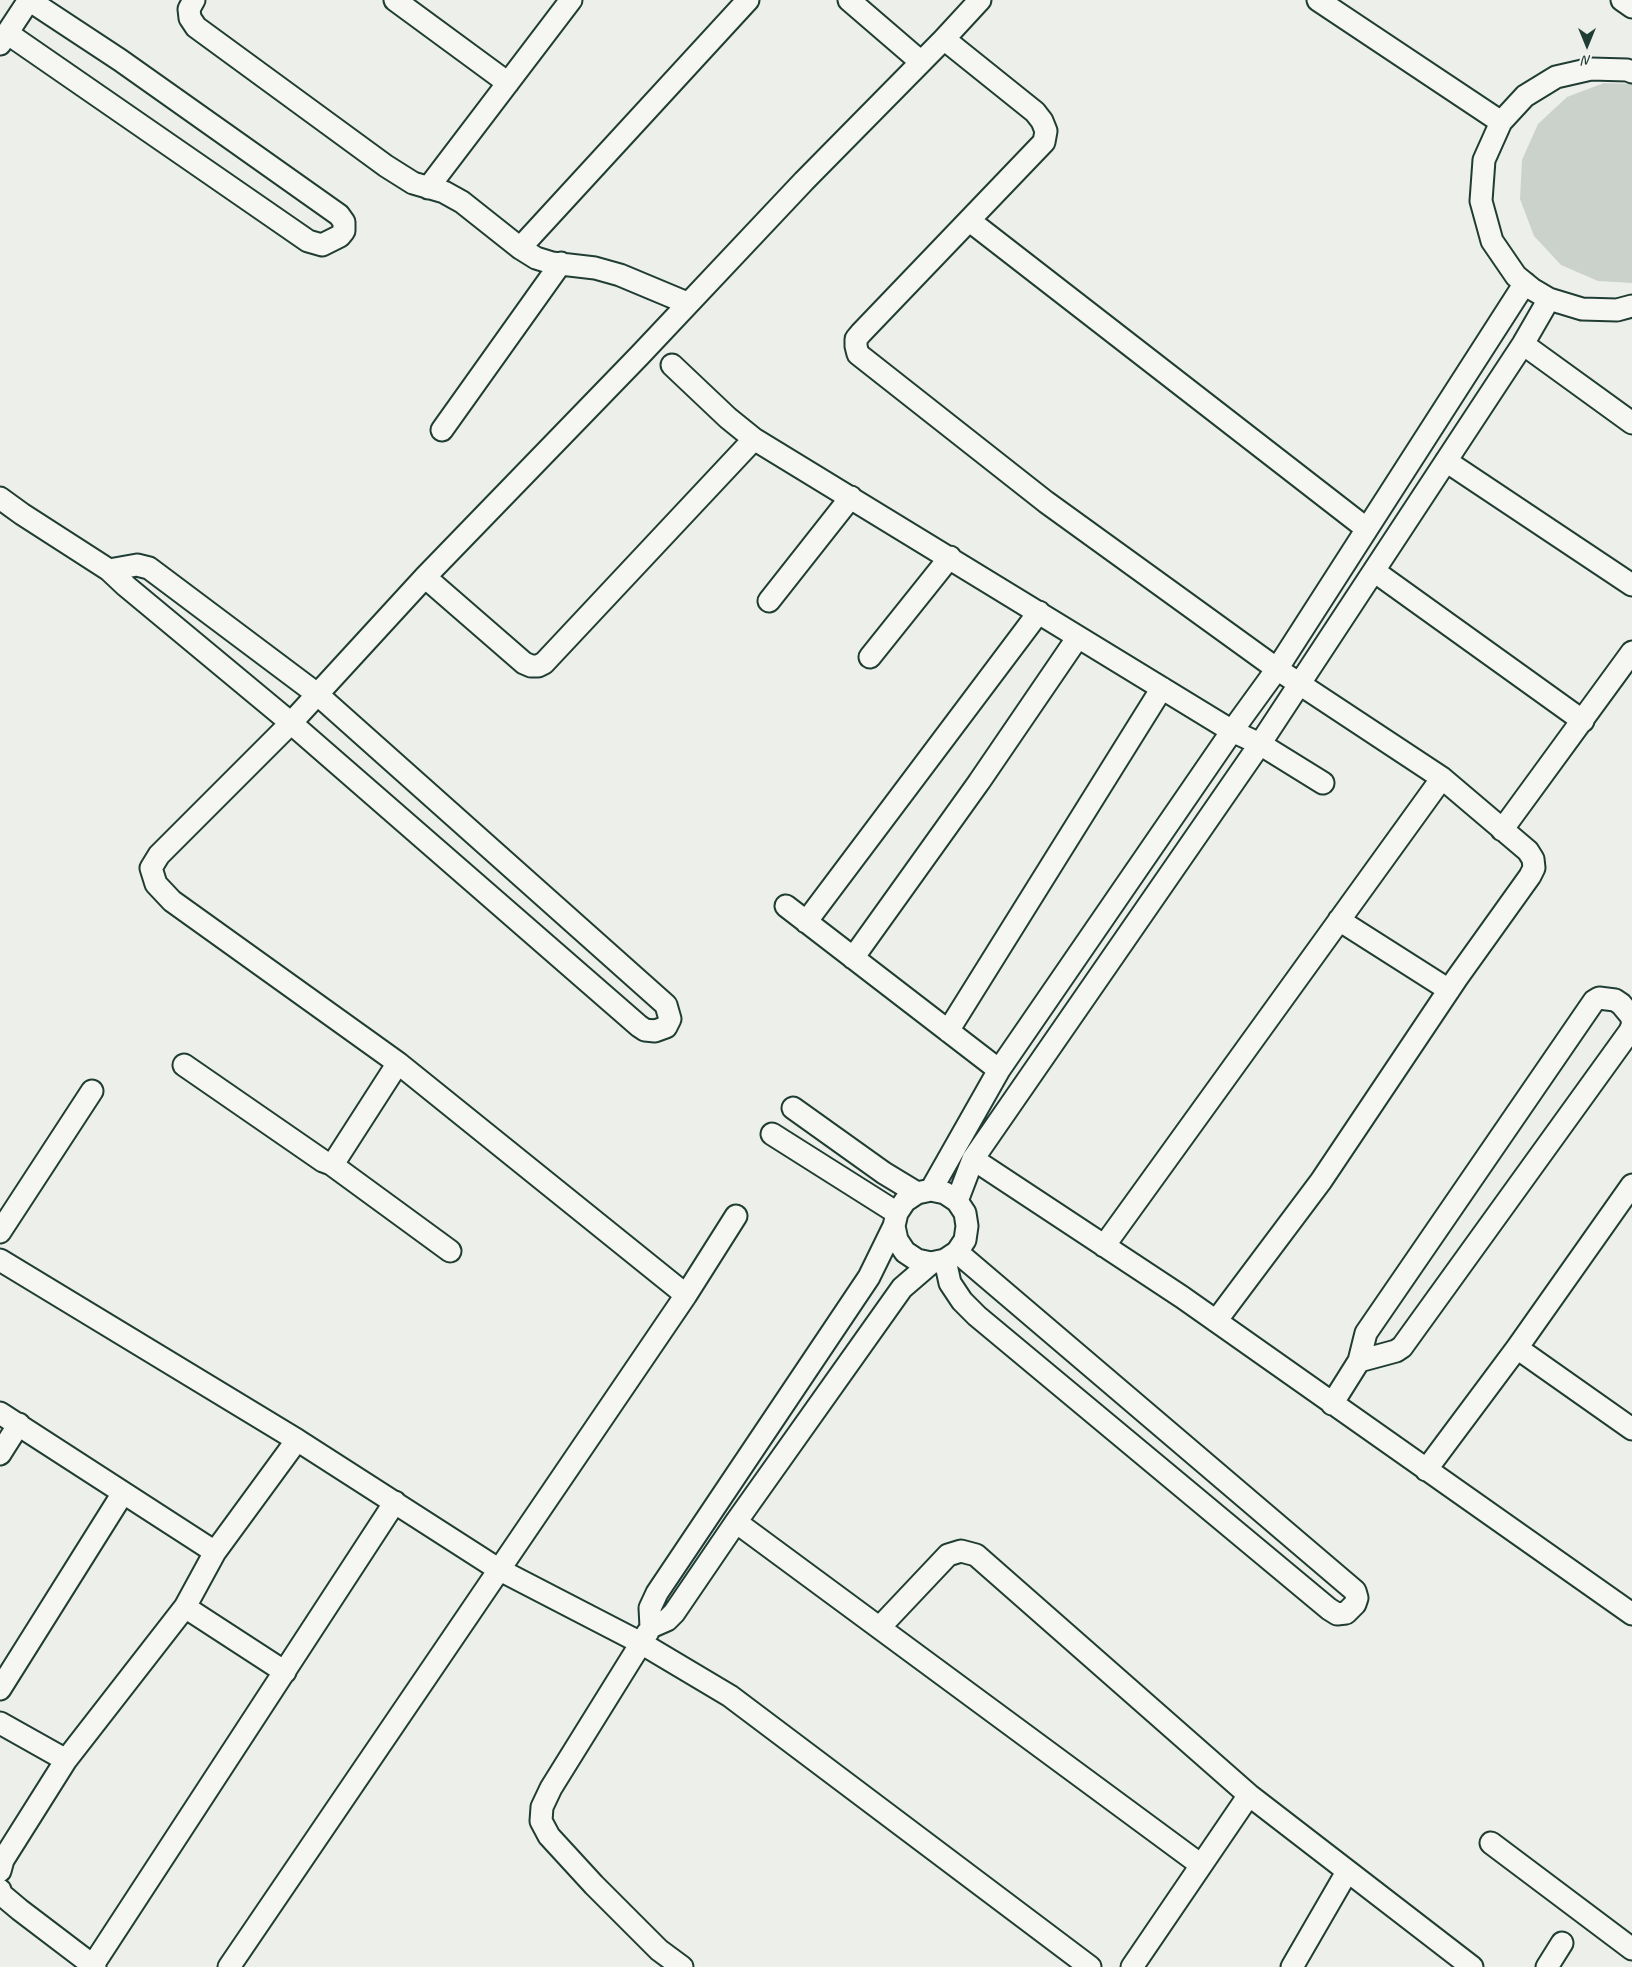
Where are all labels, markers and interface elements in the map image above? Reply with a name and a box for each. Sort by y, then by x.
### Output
north arrow [1562,20,1612,70]
text: N [1583,52,1591,69]

